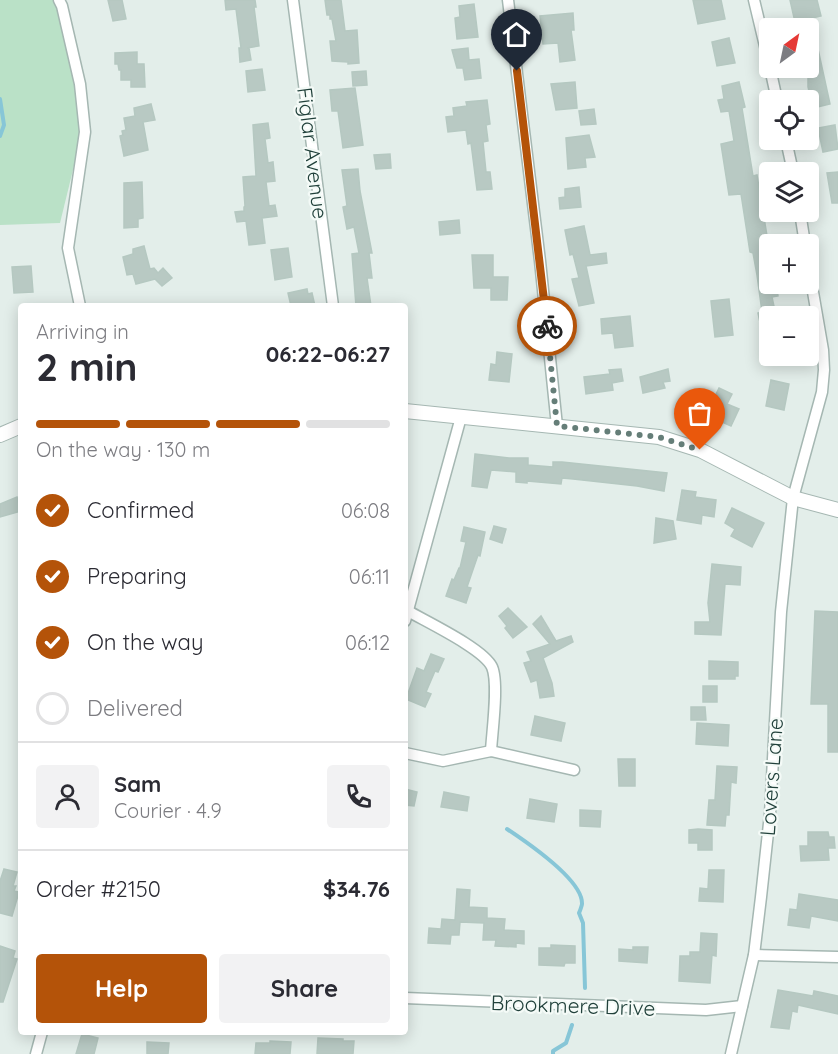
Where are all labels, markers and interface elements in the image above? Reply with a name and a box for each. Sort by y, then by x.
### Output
pin [491,9,542,71]
icon: home [500,18,533,51]
north arrow [759,18,819,78]
map controls [759,18,819,366]
street label: Figlar Avenue [292,86,334,220]
button: locate [759,90,819,150]
button: layers [759,162,819,222]
button: + [759,234,819,294]
courier [517,296,577,356]
button: − [759,306,819,366]
icon: bike [531,310,564,343]
text: Arriving in [36,319,129,344]
text: 06:22–06:27 [266,340,390,368]
text: 2 min [36,342,138,391]
pin [674,388,725,450]
icon: bag [683,397,716,430]
text: On the way · 130 m [36,437,210,462]
icon: check [36,494,69,527]
text: Confirmed [87,496,194,524]
text: 06:08 [341,498,390,523]
icon: check [36,560,69,593]
text: Preparing [87,562,187,590]
text: 06:11 [349,564,390,589]
icon: check [36,626,69,659]
text: On the way [87,628,203,656]
text: 06:12 [345,630,390,655]
text: Delivered [87,694,183,722]
street label: Lovers Lane [754,717,788,837]
button: person [36,765,99,828]
button: phone [327,765,390,828]
text: Sam [114,770,161,798]
text: Courier · 4.9 [114,798,222,823]
text: Order #2150 [36,875,161,903]
text: $34.76 [323,875,390,903]
button: Help [36,954,207,1023]
button: Share [219,954,390,1023]
street label: Brookmere Drive [490,989,656,1021]

